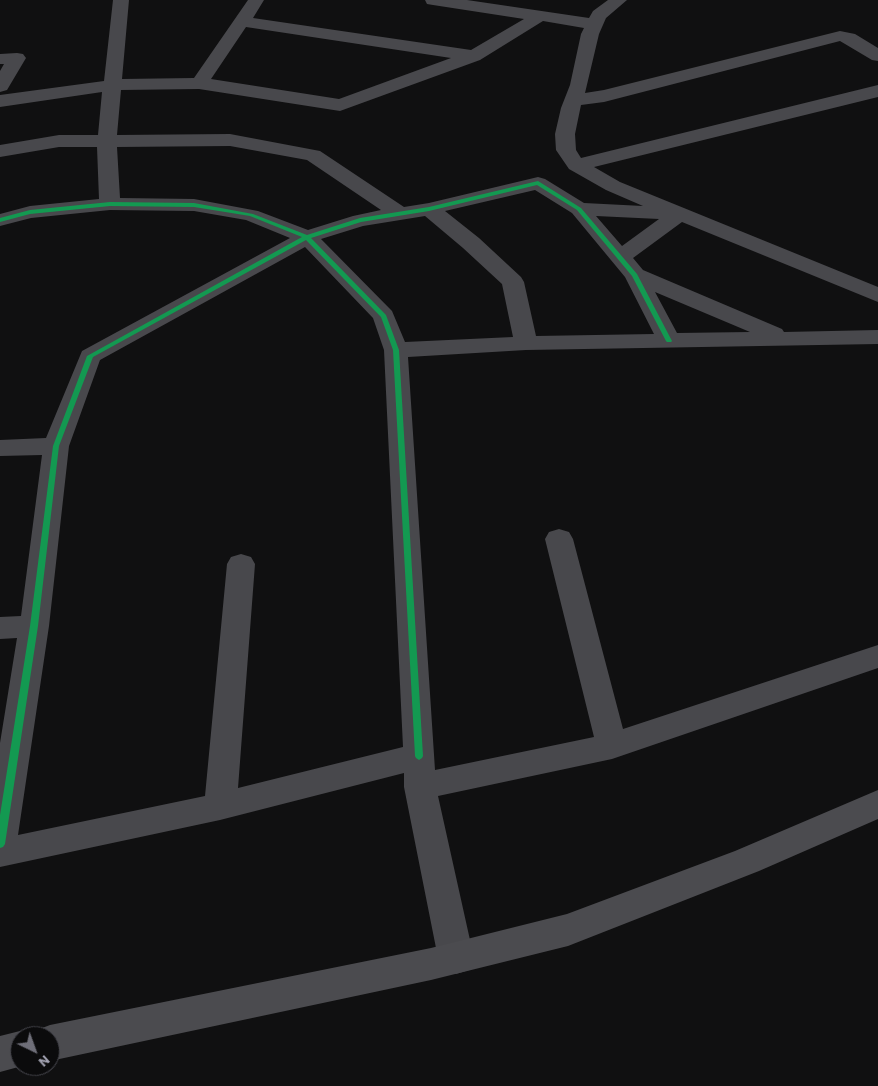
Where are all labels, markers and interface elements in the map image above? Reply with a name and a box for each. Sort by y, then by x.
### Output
north arrow [10,1026,60,1076]
text: N [36,1052,54,1071]

